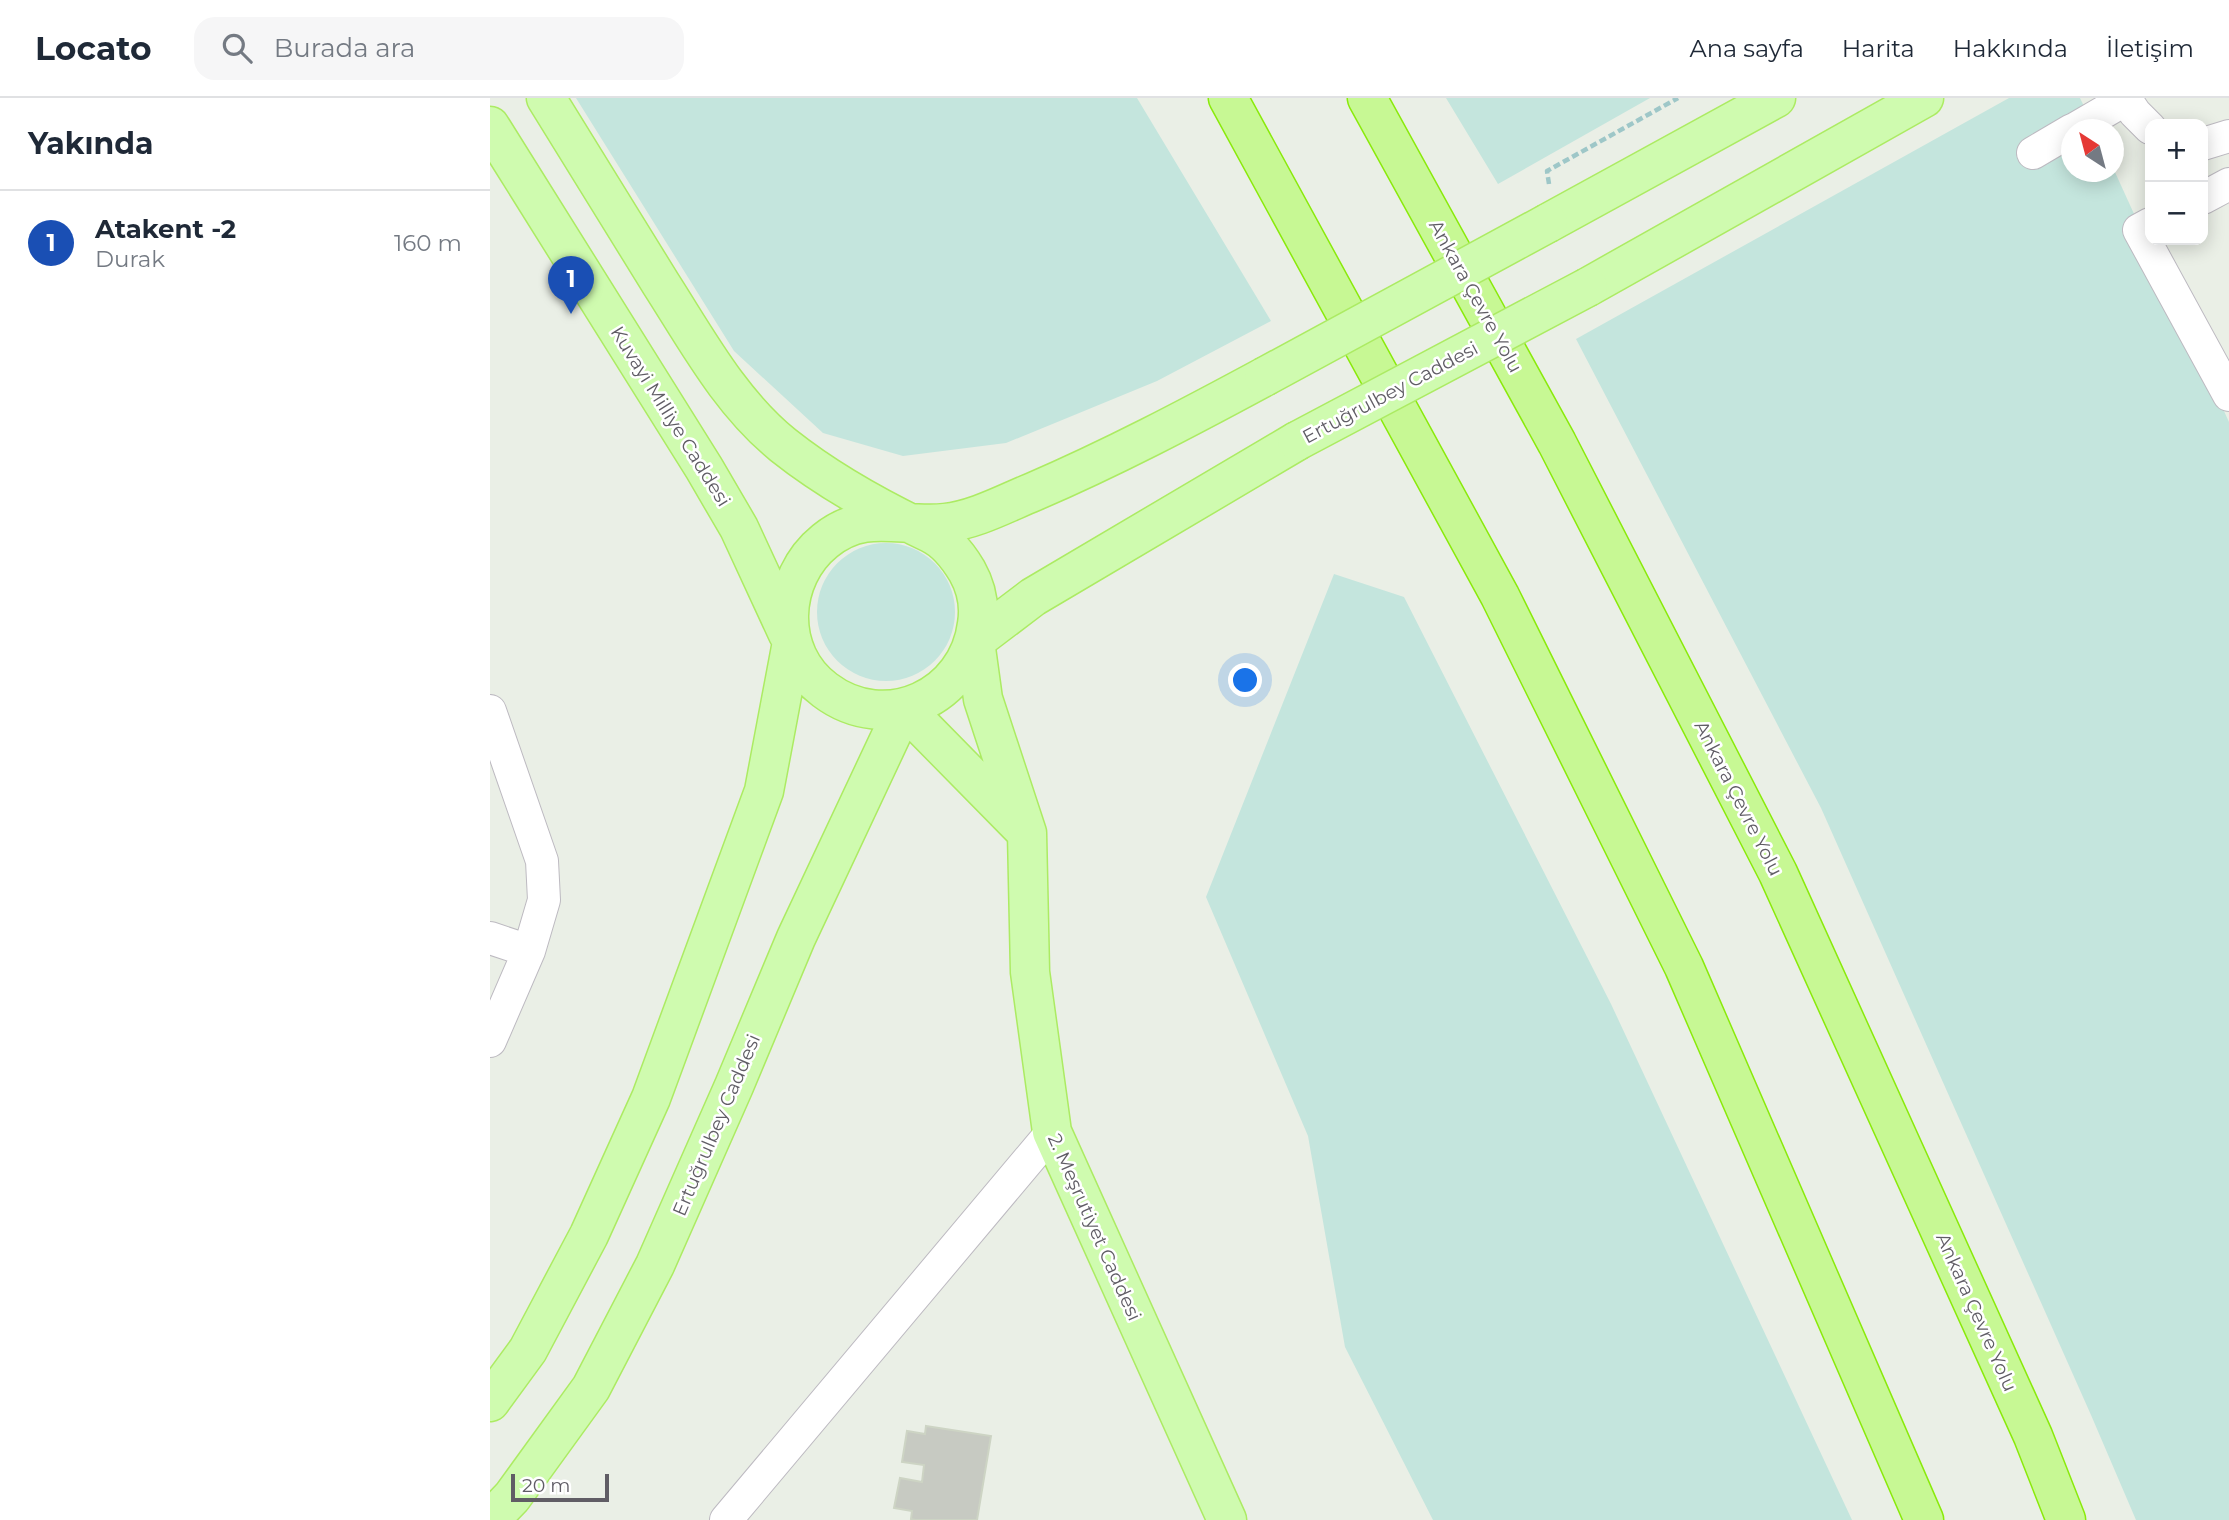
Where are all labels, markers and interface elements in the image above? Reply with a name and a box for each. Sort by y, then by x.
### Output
search box [194,17,684,80]
text: Locato [35,28,152,68]
icon: search [218,29,256,67]
text: Burada ara [274,32,415,64]
text: Ana sayfa [1689,34,1804,63]
text: Harita [1842,34,1915,63]
text: Hakkında [1953,34,2068,63]
text: İletişim [2106,34,2194,63]
north arrow [2061,119,2124,182]
map controls [2145,119,2208,245]
button: + [2145,119,2208,182]
text: Yakında [28,125,154,162]
button: − [2145,182,2208,245]
text: Atakent -2 [95,213,236,245]
street label: Ankara Çevre Yolu [1424,216,1527,377]
text: 1 [46,229,56,257]
text: 160 m [394,229,462,257]
text: Durak [95,245,165,273]
pin: 1 [548,256,594,314]
street label: Kuvayi Milliye Caddesi [606,322,735,511]
street label: Ertuğrulbey Caddesi [1299,336,1482,448]
your location [1228,663,1262,697]
street label: Ankara Çevre Yolu [1689,717,1788,880]
street label: Ertuğrulbey Caddesi [668,1031,765,1220]
street label: 2. Meşrutiyet Caddesi [1043,1130,1146,1324]
street label: Ankara Çevre Yolu [1931,1229,2022,1395]
scale bar [511,1471,609,1503]
text: 20 m [522,1474,570,1497]

